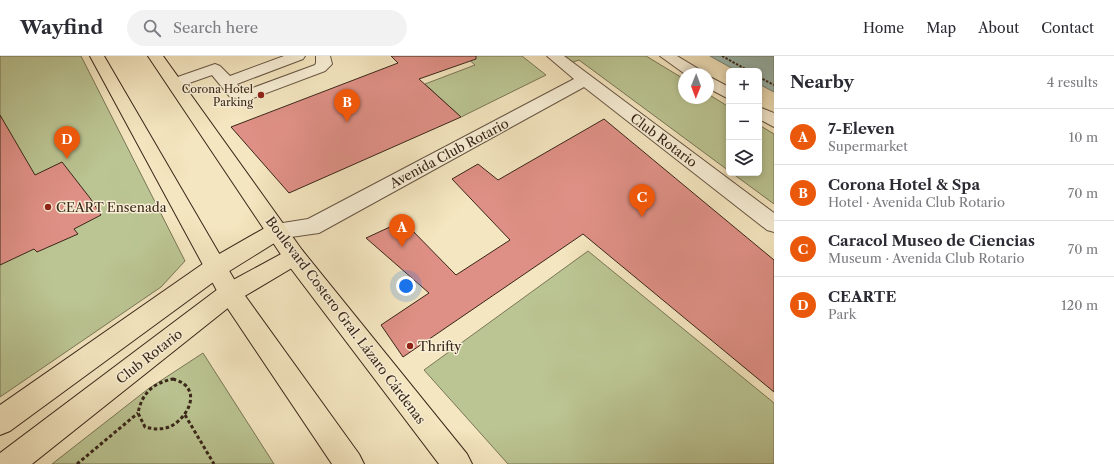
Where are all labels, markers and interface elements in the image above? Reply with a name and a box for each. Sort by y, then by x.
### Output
search box [127,10,407,46]
text: Wayfind [20,16,103,39]
icon: search [141,17,163,39]
text: Search here [173,18,258,37]
text: Home [863,19,904,37]
text: Map [926,19,956,37]
text: About [978,19,1019,37]
text: Contact [1041,19,1094,37]
north arrow [678,68,714,104]
map controls [726,68,762,176]
button: + [726,68,762,104]
text: Nearby [790,72,854,92]
text: 4 results [1047,74,1098,90]
place label: Corona Hotel Parking [182,82,254,109]
pin: B [334,89,360,122]
marker: Corona Hotel Parking [256,90,266,100]
button: − [726,104,762,140]
street label: Club Rotario [627,110,701,170]
street label: Avenida Club Rotario [386,115,511,192]
text: 7-Eleven [828,119,895,138]
pin: D [54,126,80,159]
text: A [798,129,808,145]
text: 10 m [1069,129,1098,145]
text: Supermarket [828,138,908,154]
button: layers [726,140,762,176]
text: Corona Hotel & Spa [828,175,980,194]
pin: C [629,184,655,217]
text: B [798,185,808,201]
text: 70 m [1068,185,1098,201]
text: Hotel · Avenida Club Rotario [828,194,1005,210]
place label: CEART Ensenada [56,199,167,215]
marker: CEART Ensenada [43,202,53,212]
street label: Boulevard Costero Gral. Lázaro Cárdenas [263,213,429,427]
pin: A [389,214,415,247]
text: Caracol Museo de Ciencias [828,231,1035,250]
text: C [798,241,808,257]
text: 70 m [1068,241,1098,257]
text: Museum · Avenida Club Rotario [828,250,1024,266]
your location [396,276,416,296]
text: CEARTE [828,287,896,306]
text: D [797,297,809,313]
text: 120 m [1061,297,1098,313]
text: Park [828,306,856,322]
street label: Club Rotario [113,325,185,387]
place label: Thrifty [418,338,462,354]
marker: Thrifty [405,341,415,351]

